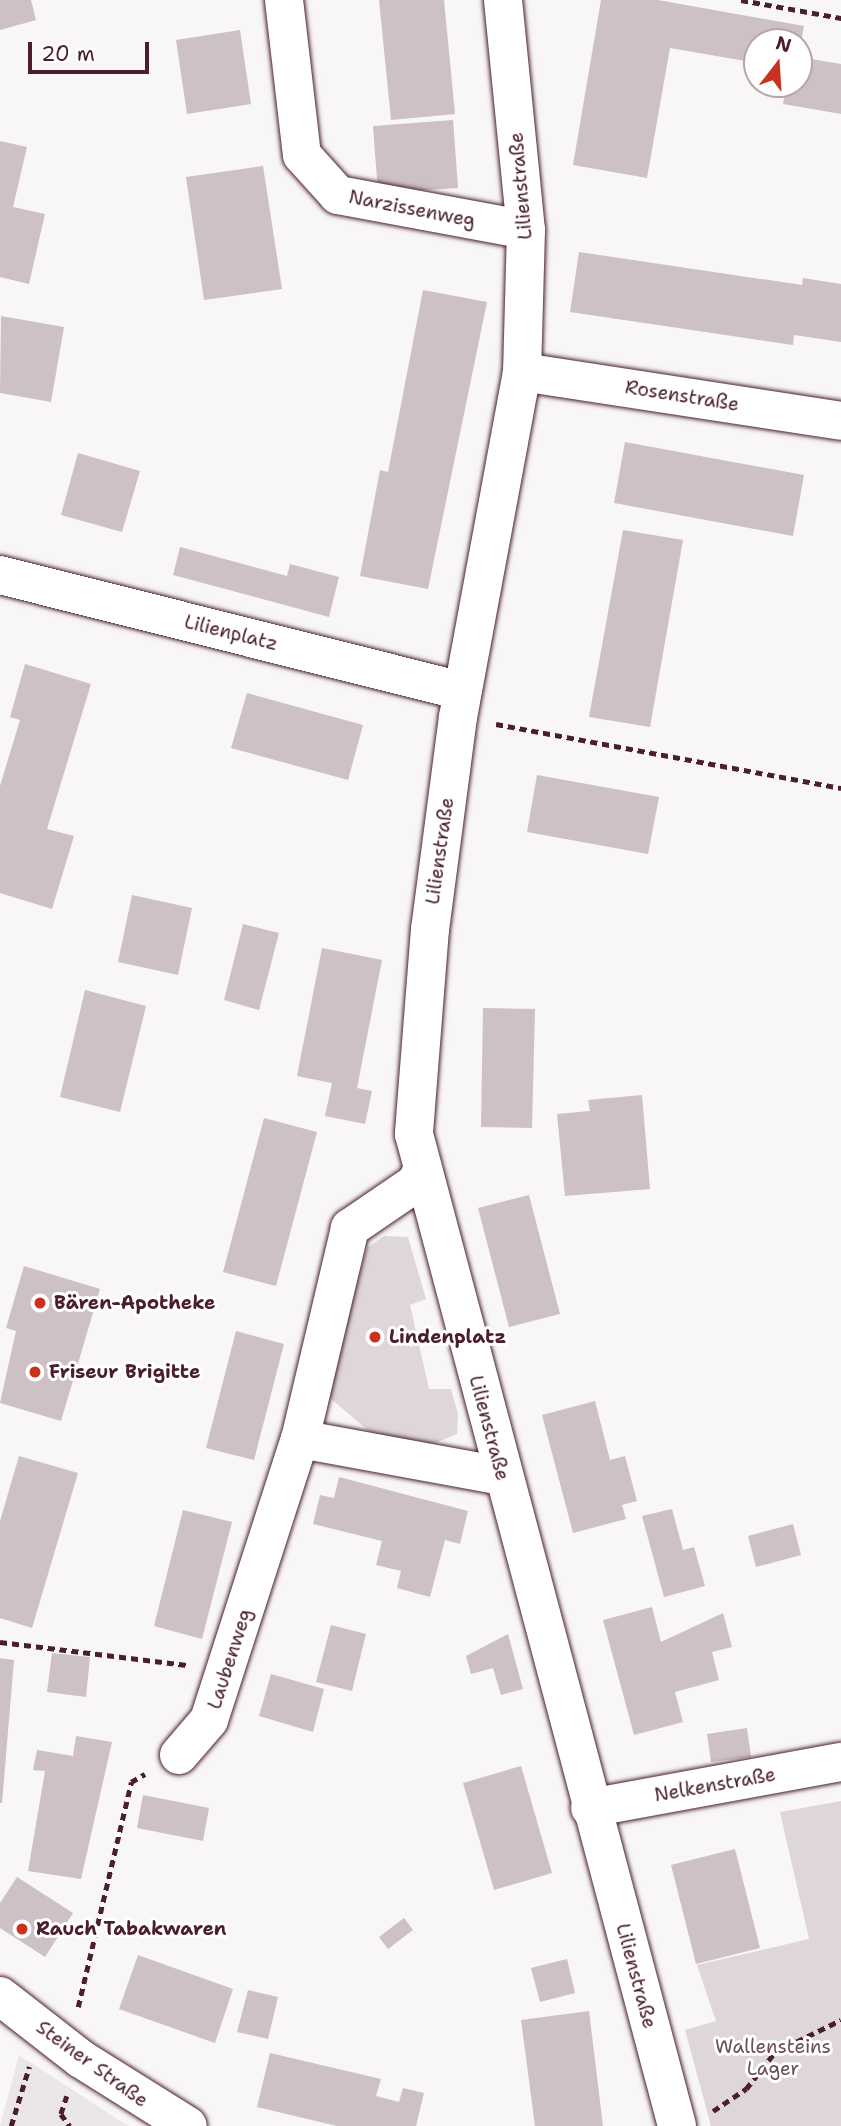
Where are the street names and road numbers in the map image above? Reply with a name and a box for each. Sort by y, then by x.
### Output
street label: Lilienstraße [505,131,537,241]
street label: Narzissenweg [347,186,477,232]
street label: Rosenstraße [623,376,741,416]
street label: Lilienplatz [182,610,280,656]
street label: Lilienstraße [421,796,459,906]
street label: Lilienstraße [464,1373,514,1483]
street label: Laubenweg [203,1606,257,1712]
street label: Nelkenstraße [653,1763,777,1807]
street label: Lilienstraße [611,1921,661,2031]
street label: Steiner Straße [32,2016,152,2112]

